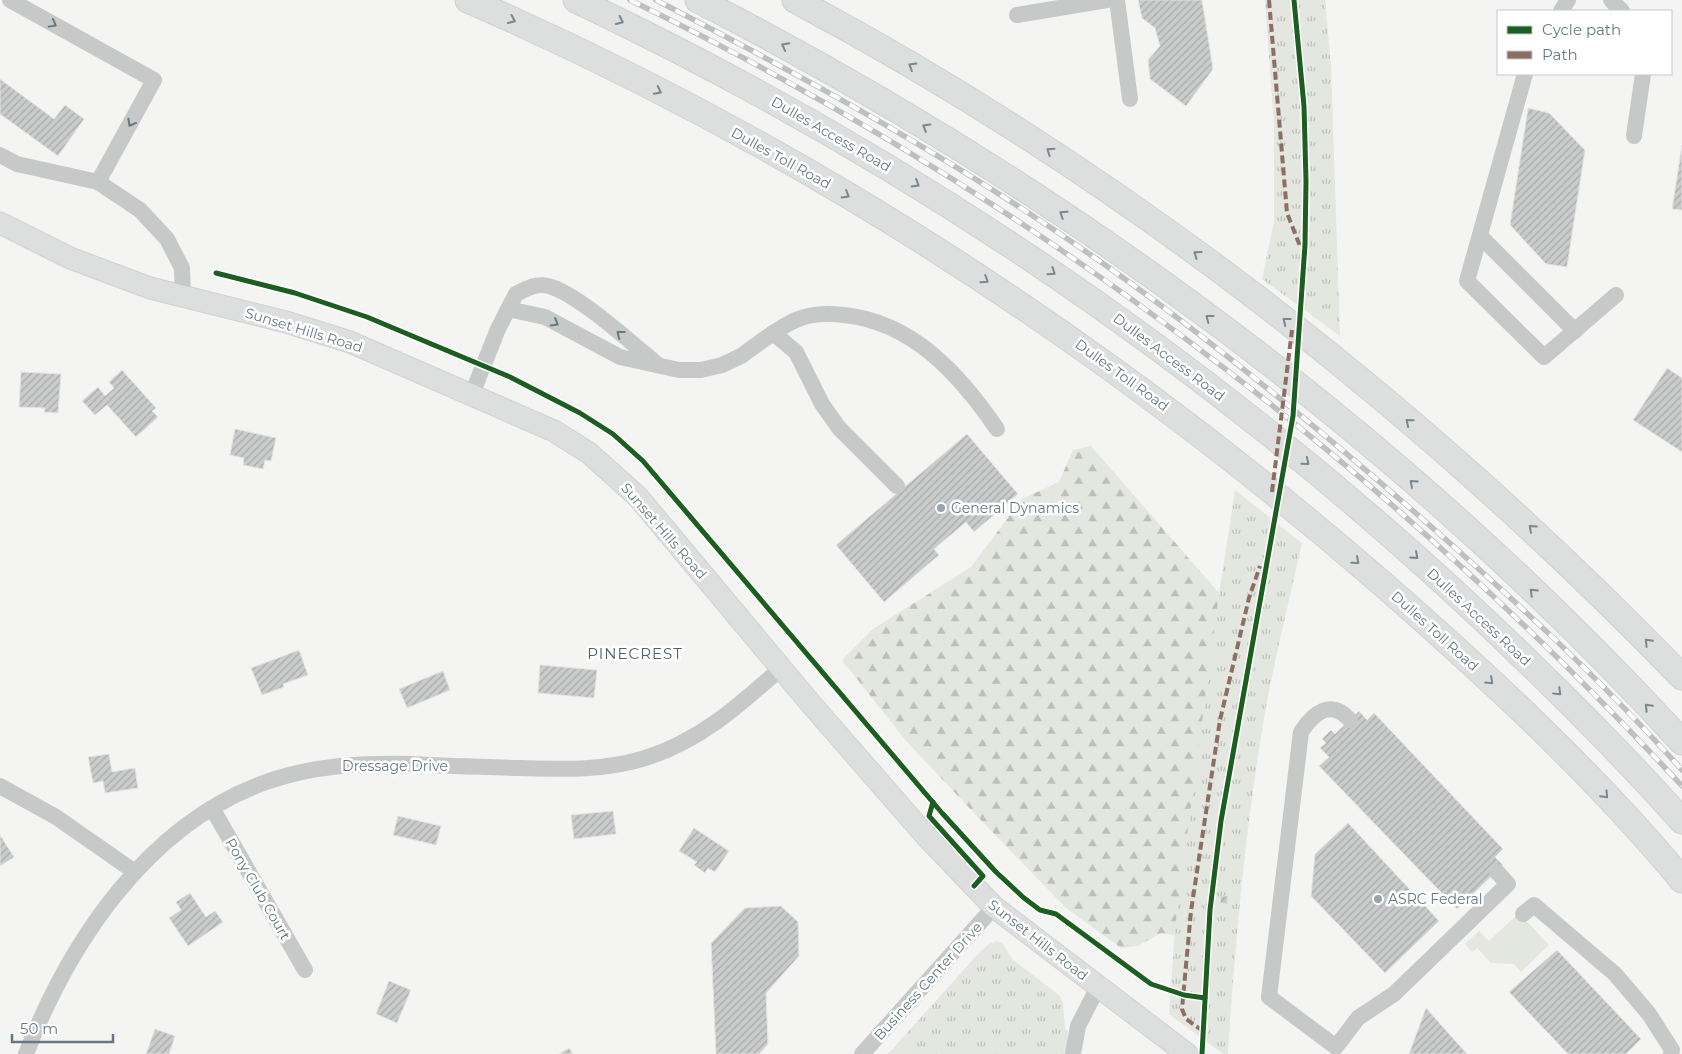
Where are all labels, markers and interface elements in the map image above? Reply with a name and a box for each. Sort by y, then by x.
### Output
legend [1497,10,1672,75]
one-way arrow [507,13,516,24]
one-way arrow [615,14,624,25]
one-way arrow [47,17,56,27]
text: Cycle path [1542,20,1621,39]
one-way arrow [781,42,790,52]
text: Path [1542,45,1578,64]
one-way arrow [908,62,917,72]
one-way arrow [653,85,662,95]
street label: Dulles Access Road [768,92,894,176]
one-way arrow [127,117,137,126]
street label: Dulles Toll Road [728,123,834,193]
one-way arrow [922,123,931,133]
one-way arrow [1046,148,1056,157]
one-way arrow [910,178,919,187]
one-way arrow [841,188,850,198]
one-way arrow [1059,211,1069,220]
one-way arrow [1194,251,1203,260]
one-way arrow [1046,266,1056,275]
one-way arrow [979,274,988,283]
street label: Sunset Hills Road [243,304,365,356]
street label: Dulles Access Road [1110,309,1228,405]
one-way arrow [1205,315,1215,324]
one-way arrow [549,316,558,326]
one-way arrow [1283,319,1292,327]
one-way arrow [617,332,626,340]
street label: Dulles Toll Road [1072,335,1172,415]
one-way arrow [1406,419,1415,427]
one-way arrow [1300,457,1309,466]
street label: Sunset Hills Road [617,479,711,583]
one-way arrow [1410,479,1419,488]
place label: General Dynamics [951,499,1079,517]
marker: General Dynamics [935,502,947,514]
one-way arrow [1528,525,1537,534]
one-way arrow [1409,550,1418,559]
one-way arrow [1350,555,1359,564]
street label: Dulles Access Road [1423,564,1535,670]
street label: Dulles Toll Road [1388,587,1482,675]
one-way arrow [1530,589,1539,598]
one-way arrow [1645,639,1654,648]
district label: PINECREST [587,644,683,663]
one-way arrow [1484,675,1493,684]
one-way arrow [1553,686,1562,695]
one-way arrow [1645,703,1654,712]
street label: Dressage Drive [342,757,448,775]
one-way arrow [1599,789,1608,798]
street label: Pony Club Court [222,835,295,943]
place label: ASRC Federal [1388,890,1482,908]
marker: ASRC Federal [1372,893,1384,905]
street label: Sunset Hills Road [984,895,1092,985]
street label: Business Center Drive [870,918,986,1044]
scale bar [12,1012,114,1044]
text: 50 m [20,1019,58,1038]

